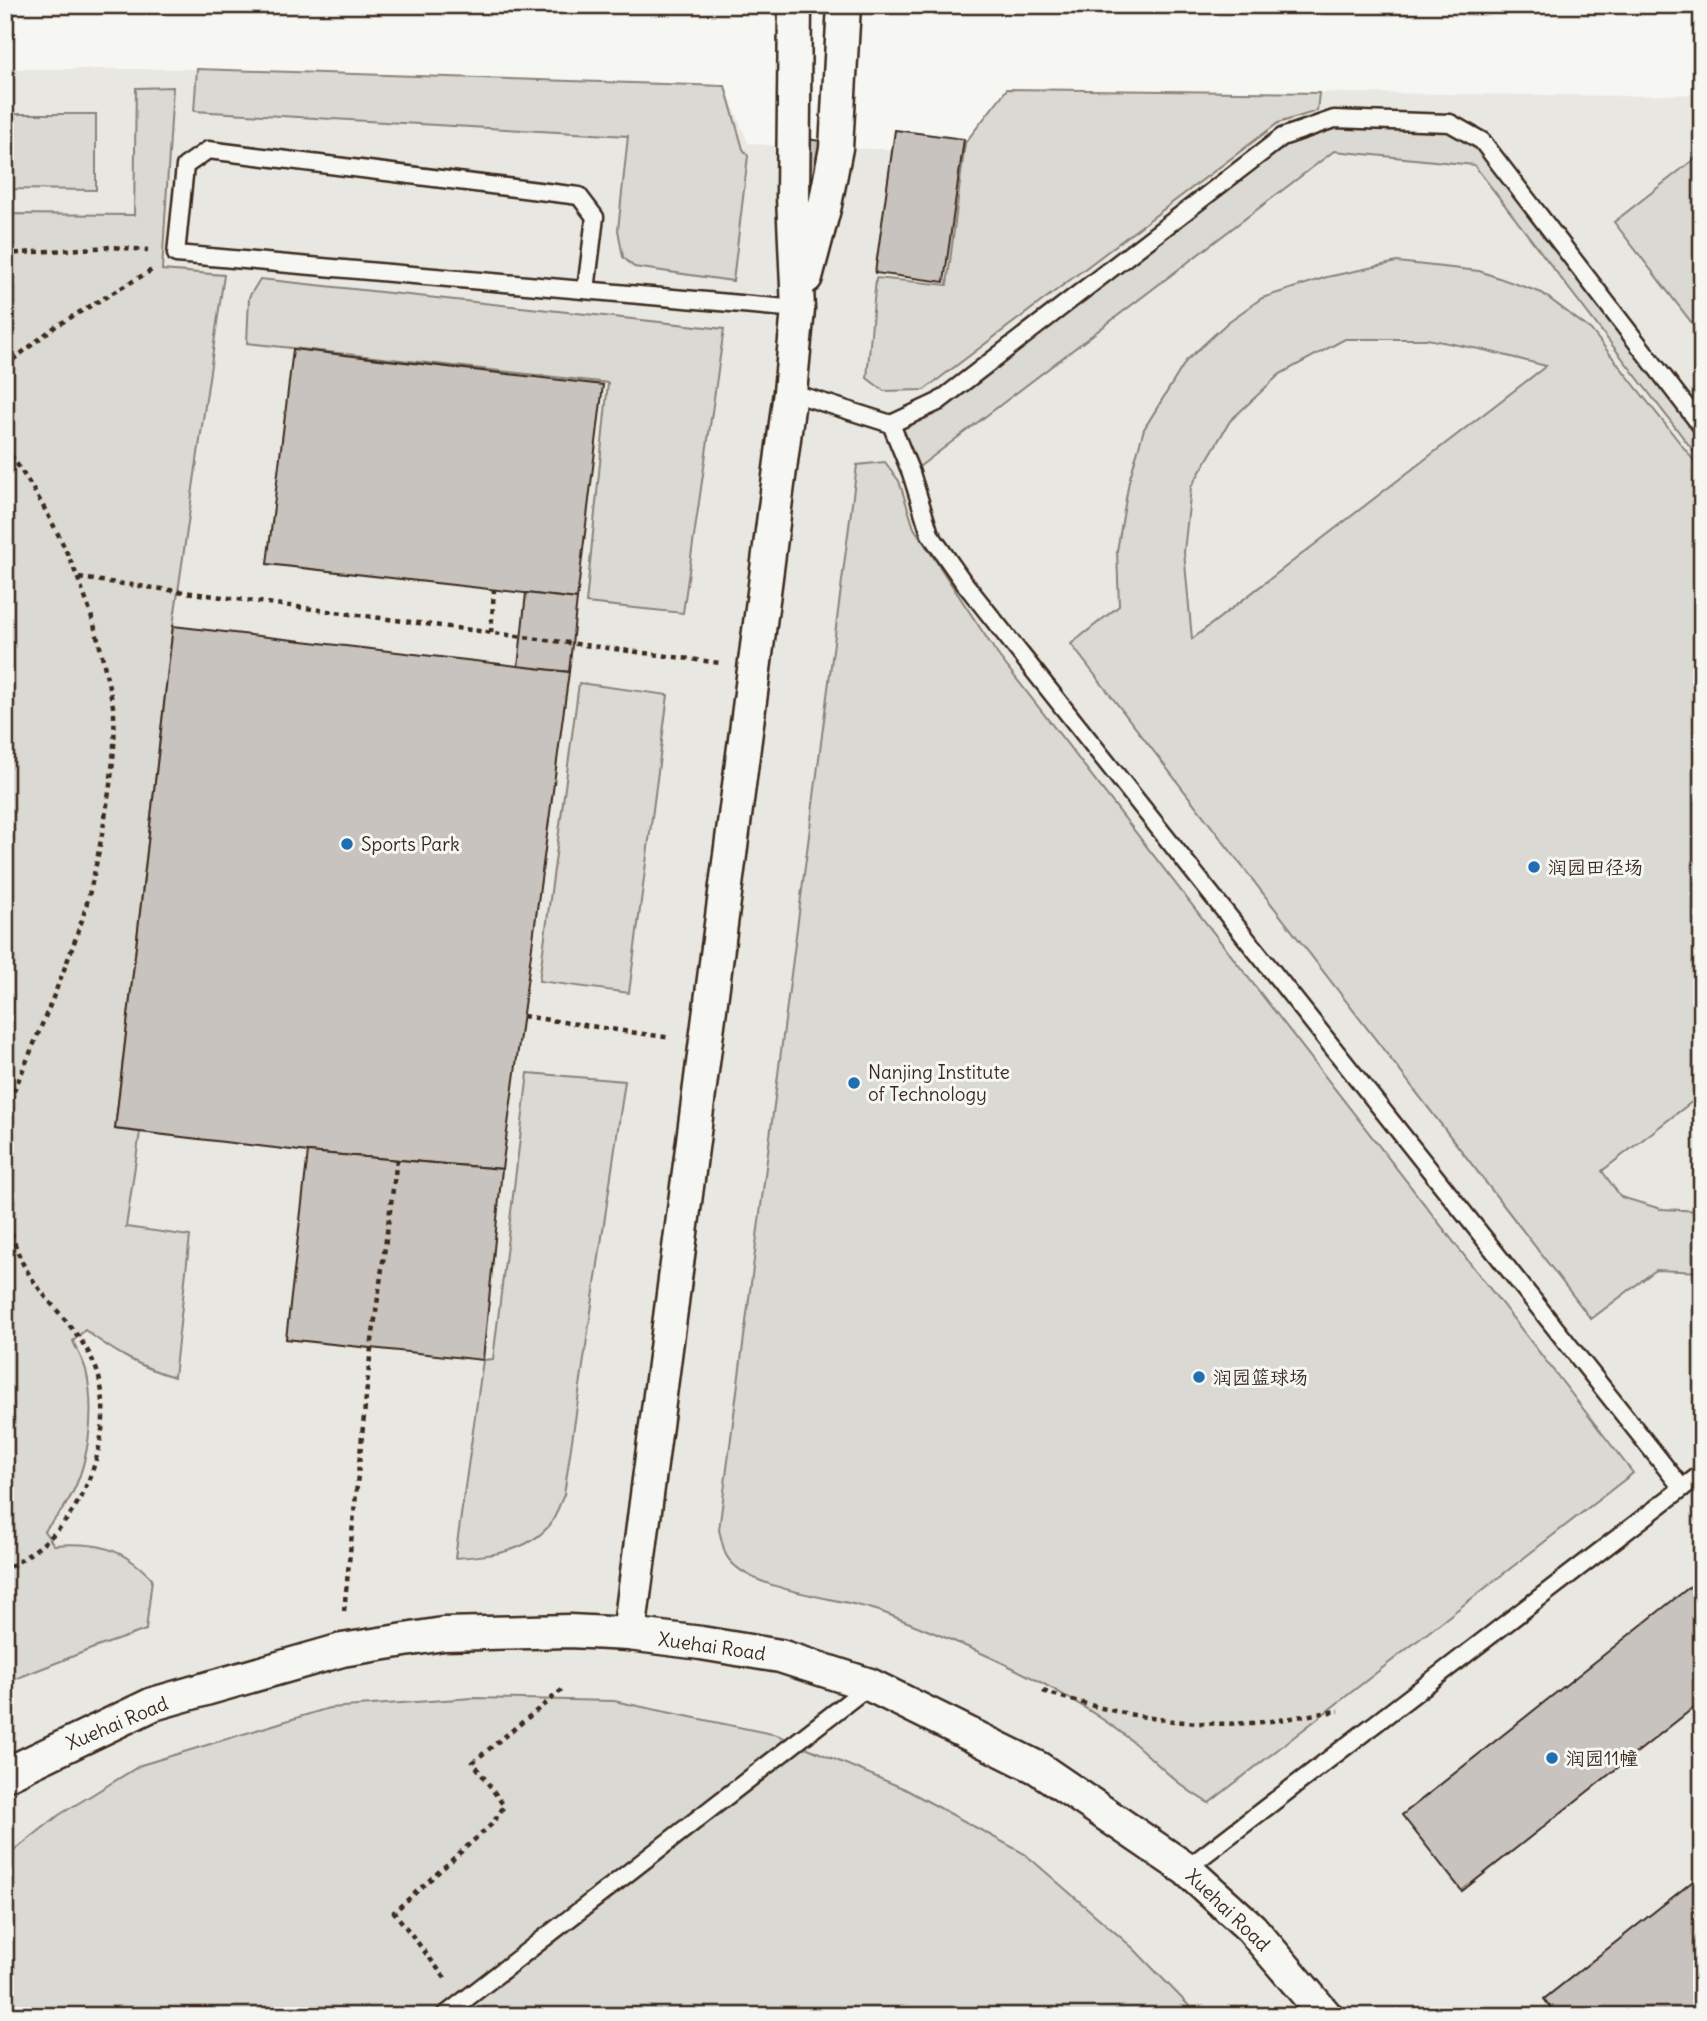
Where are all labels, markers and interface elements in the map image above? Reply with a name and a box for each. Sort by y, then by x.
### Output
place label: Sports Park [361,832,460,856]
marker: Sports Park [339,836,355,852]
place label: 润园田径场 [1548,855,1643,879]
marker: 润园田径场 [1526,859,1542,875]
place label: Nanjing Institute of Technology [868,1060,1010,1106]
marker: Nanjing Institute of Technology [846,1075,862,1091]
place label: 润园篮球场 [1213,1365,1308,1389]
marker: 润园篮球场 [1191,1369,1207,1385]
street label: Xuehai Road [657,1627,767,1665]
street label: Xuehai Road [63,1691,171,1755]
place label: 润园11幢 [1566,1746,1639,1770]
marker: 润园11幢 [1544,1750,1560,1766]
street label: Xuehai Road [1181,1864,1275,1956]

